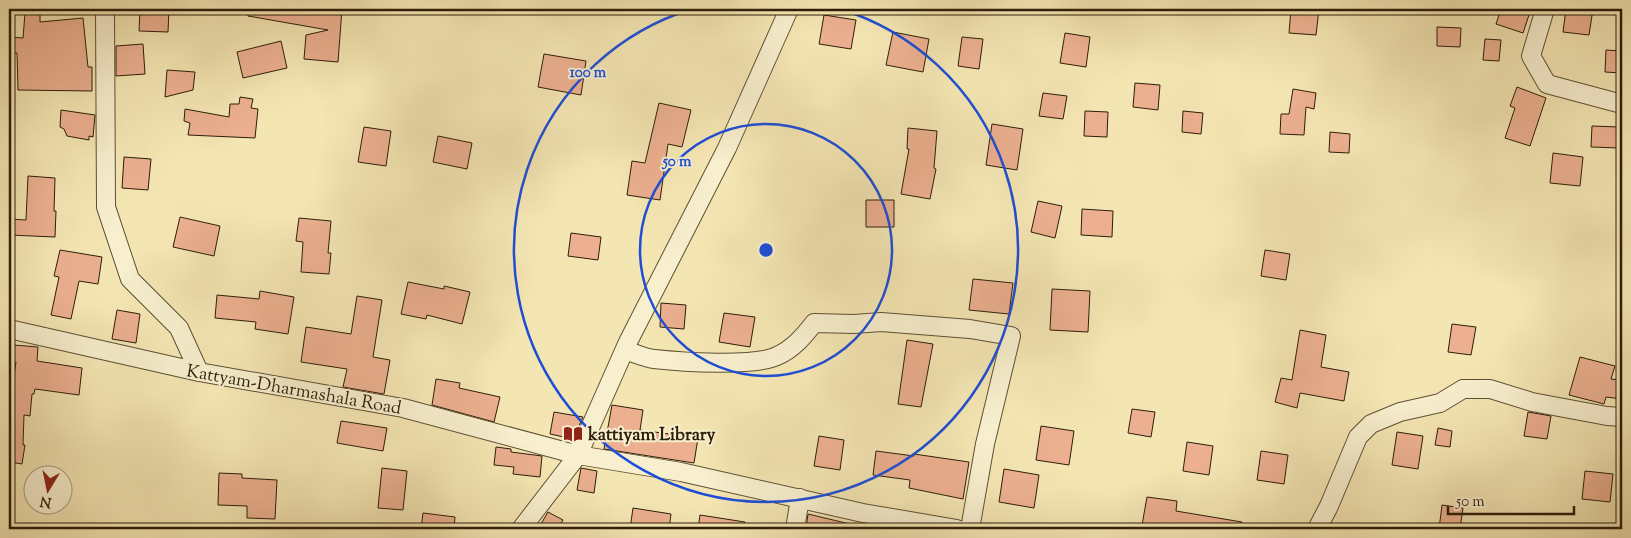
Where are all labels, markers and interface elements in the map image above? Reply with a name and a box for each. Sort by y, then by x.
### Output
text: 100 m [570,63,607,84]
text: 50 m [662,152,692,173]
centre of rings [757,241,775,259]
street label: Kattyam-Dharmashala Road [184,359,403,423]
library icon: kattiyam Library [562,423,584,445]
place label: kattiyam Library [587,423,715,449]
north arrow [22,466,72,516]
scale bar [1448,483,1575,515]
text: N [39,490,53,512]
text: 50 m [1455,492,1485,513]

